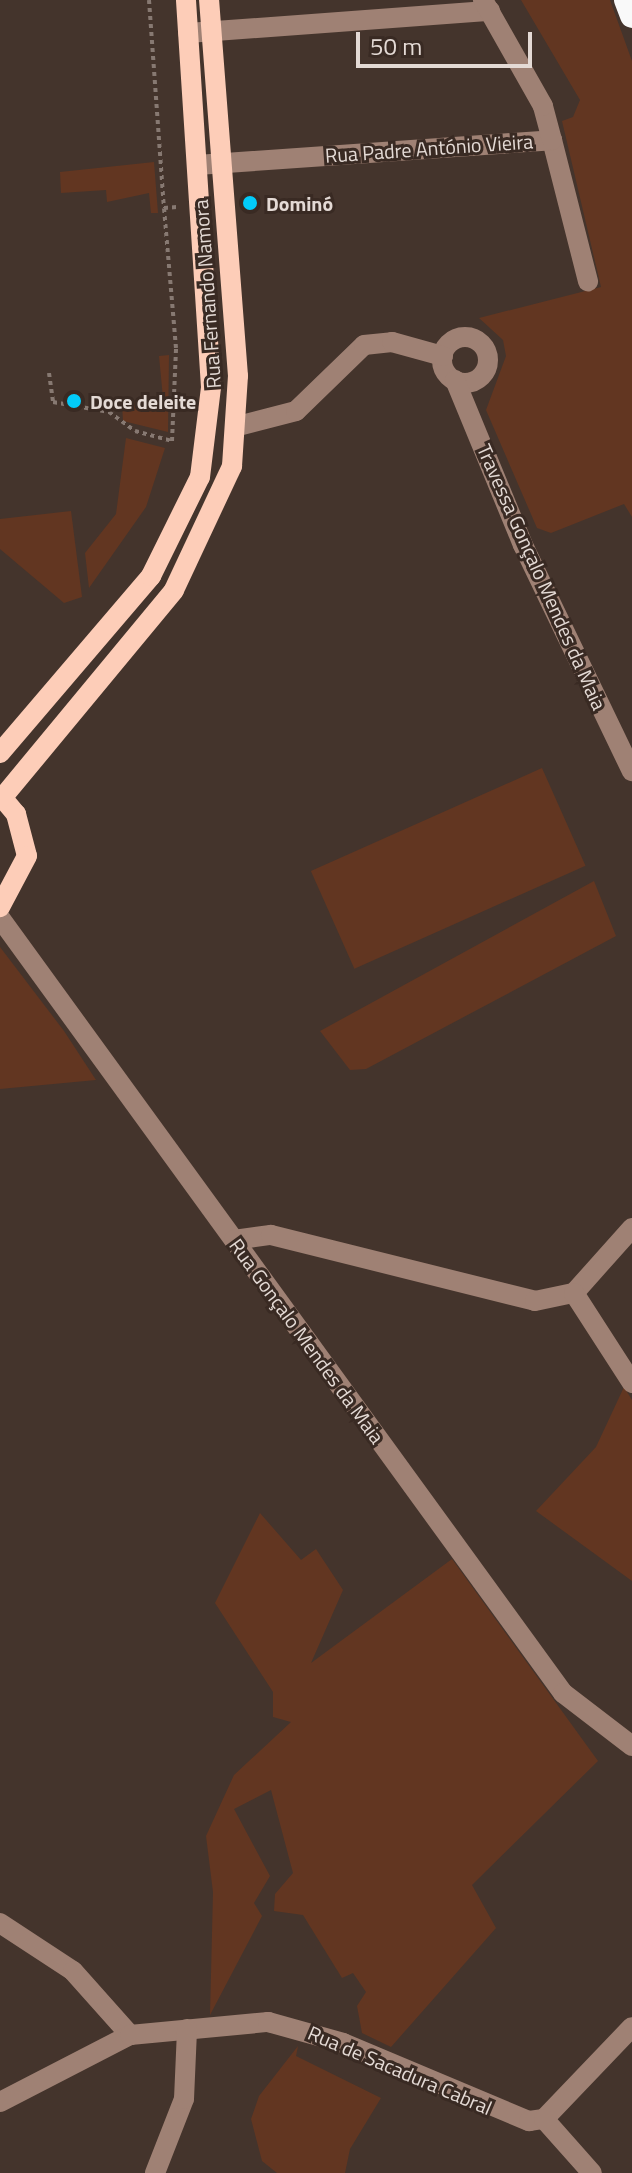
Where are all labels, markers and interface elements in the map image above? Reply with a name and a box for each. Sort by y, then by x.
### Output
scale bar [360,16,536,66]
text: 50 m [370,28,422,64]
street label: Rua Padre António Vieira [324,129,534,167]
place label: Dominó [266,191,333,215]
marker: Dominó [241,194,259,212]
street label: Rua Fernando Namora [188,199,226,389]
place label: Doce deleite [90,389,196,413]
marker: Doce deleite [65,392,83,410]
street label: Travessa Gonçalo Mendes da Maia [472,440,612,714]
street label: Rua Gonçalo Mendes da Maia [225,1234,389,1448]
street label: Rua de Sacadura Cabral [304,2020,496,2120]

